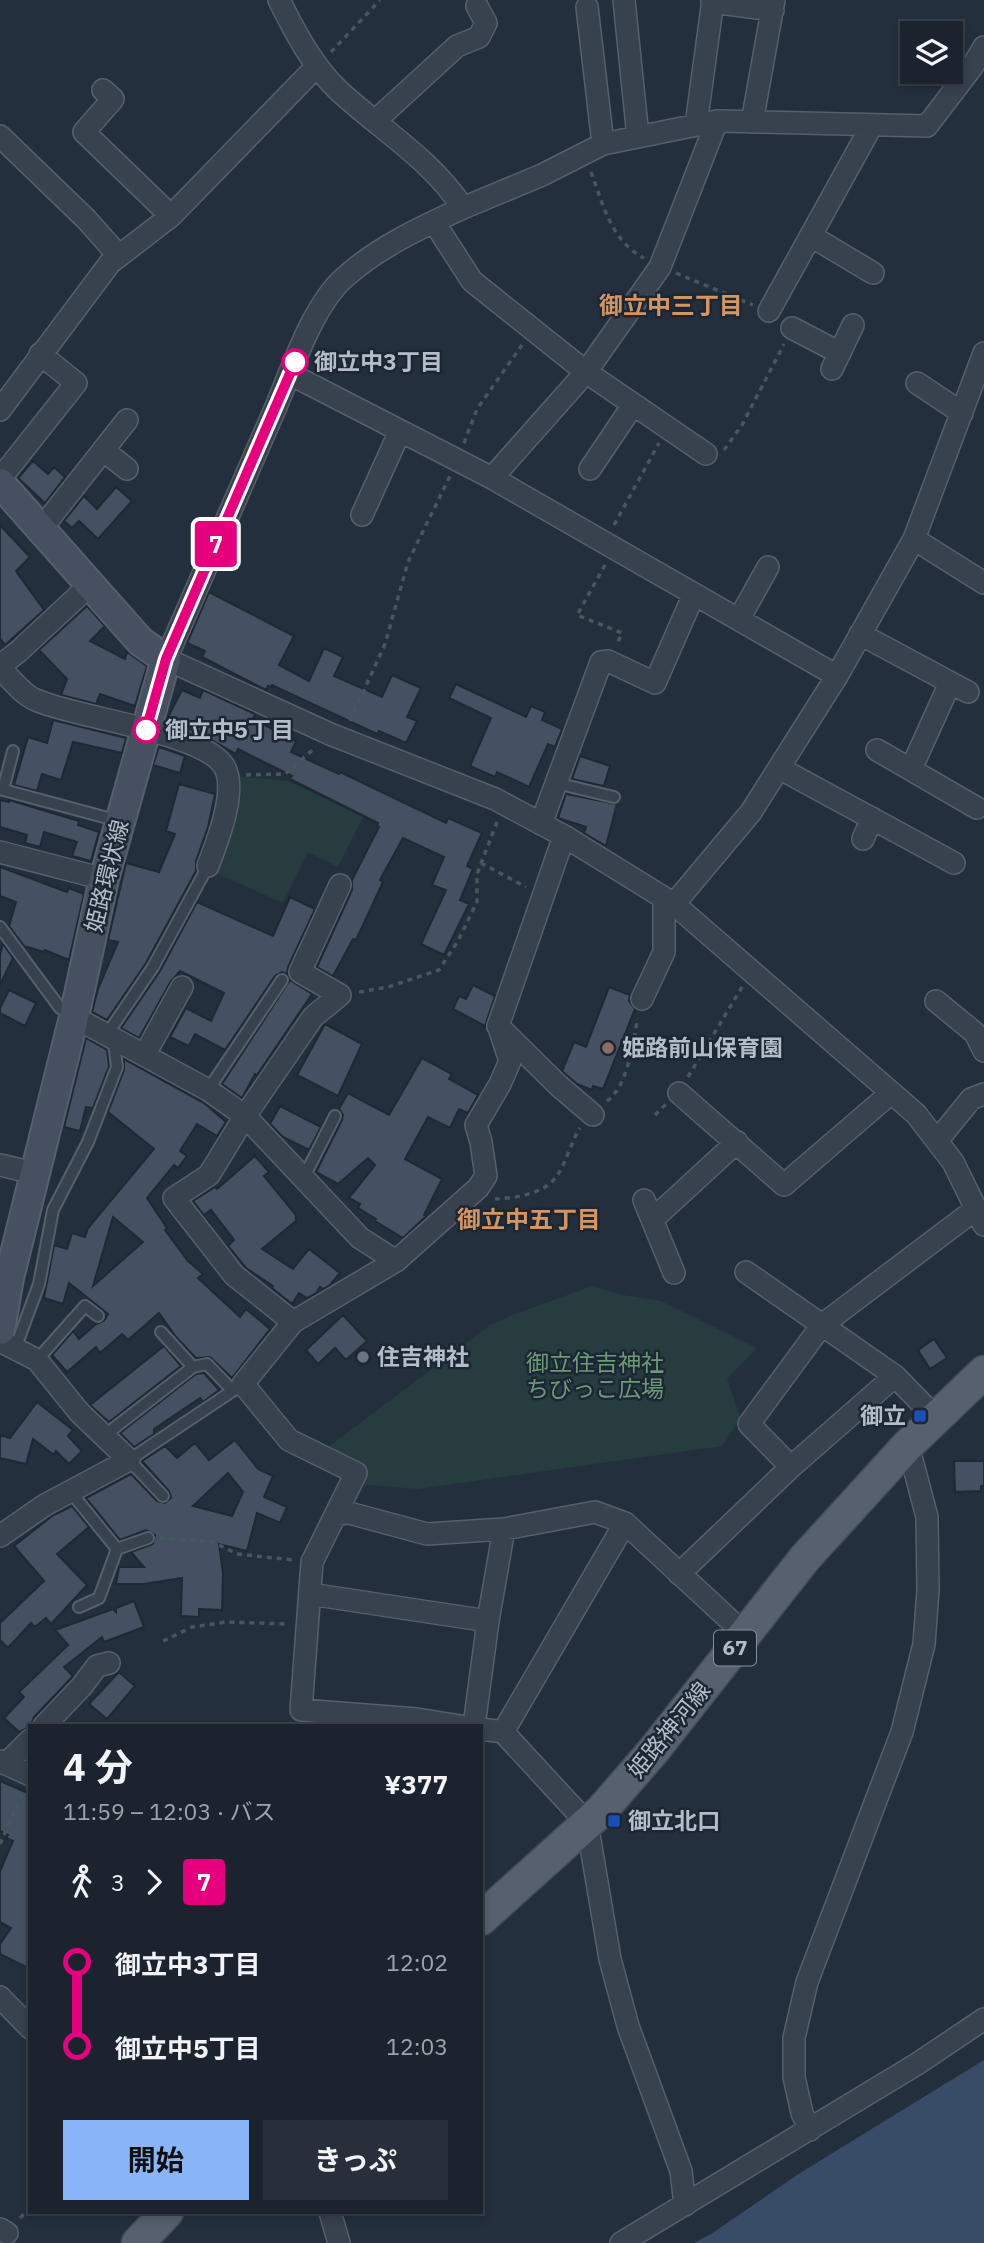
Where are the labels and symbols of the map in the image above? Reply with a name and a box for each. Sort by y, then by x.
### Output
district label: 御立中三丁目 [599,289,743,321]
place label: 御立中3丁目 [314,346,443,376]
marker: 御立中3丁目 [282,349,308,375]
line badge: 7 [193,521,239,567]
place label: 御立中5丁目 [165,714,294,744]
marker: 御立中5丁目 [133,717,159,743]
street label: 姫路環状線 [78,816,134,935]
place label: 姫路前山保育園 [622,1032,783,1062]
marker: 姫路前山保育園 [600,1040,616,1056]
district label: 御立中五丁目 [457,1203,601,1235]
place label: 住吉神社 [377,1341,469,1371]
park label: 御立住吉神社 ちびっこ広場 [526,1347,664,1403]
marker: 住吉神社 [355,1349,371,1365]
place label: 御立 [860,1400,906,1430]
marker: 御立 [912,1408,928,1424]
road number: 67 [714,1630,756,1666]
street label: 姫路神河線 [620,1675,716,1783]
place label: 御立北口 [628,1805,720,1835]
marker: 御立北口 [606,1813,622,1829]

